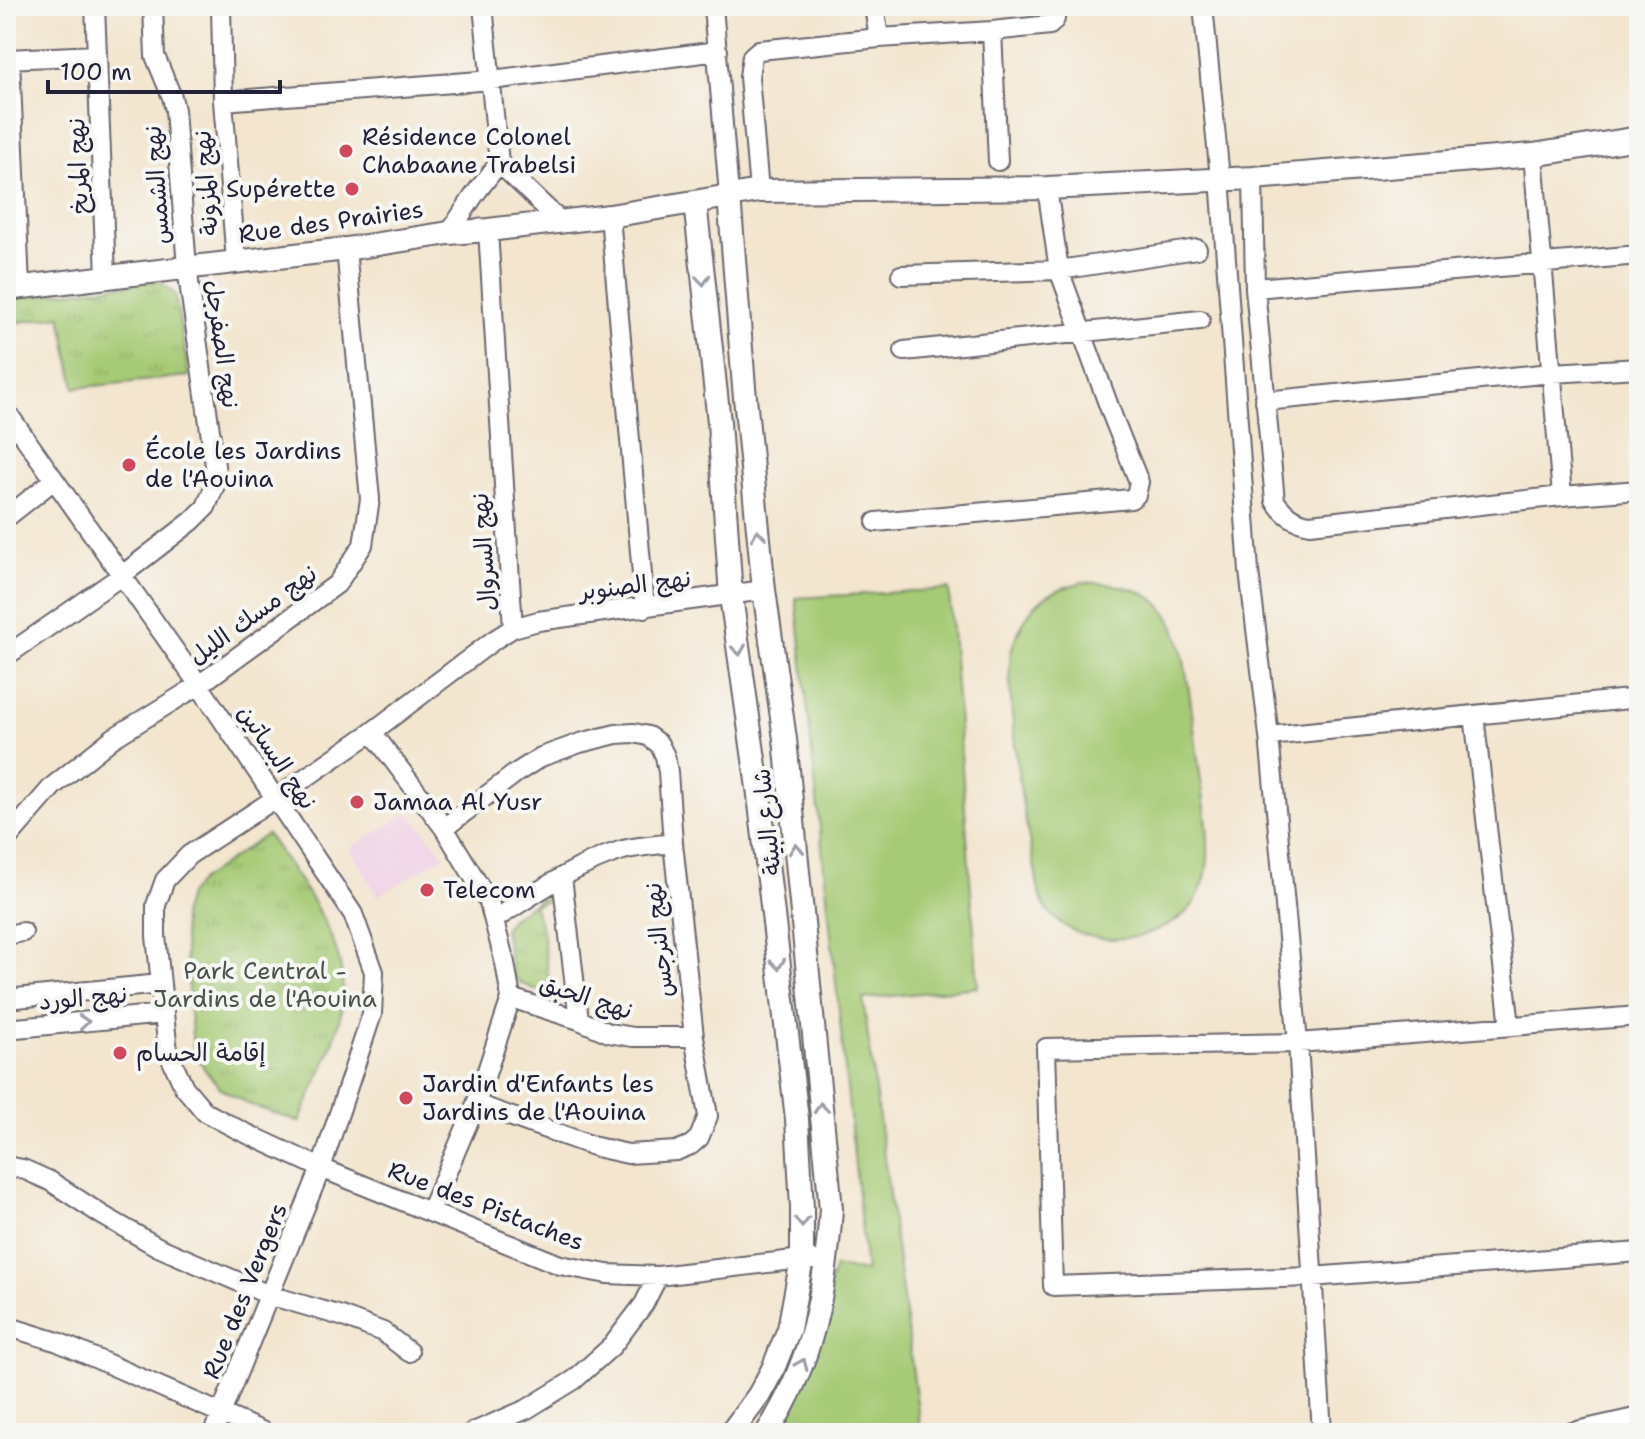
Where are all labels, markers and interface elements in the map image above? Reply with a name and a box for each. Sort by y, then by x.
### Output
scale bar [48,44,280,94]
text: 100 m [60,56,132,88]
street label: نهج المريخ [60,117,96,215]
place label: Résidence Colonel Chabaane Trabelsi [362,121,576,181]
street label: نهج الشمس [137,125,177,245]
street label: نهج المزونة [186,129,226,237]
marker: Résidence Colonel Chabaane Trabelsi [337,142,355,160]
place label: Supérette [226,173,336,205]
marker: Supérette [343,180,361,198]
street label: Rue des Prairies [237,193,425,251]
one-way arrow [695,274,712,287]
street label: نهج الصفرجل [197,278,247,410]
place label: École les Jardins de l'Aouina [145,435,342,495]
marker: École les Jardins de l'Aouina [120,456,138,474]
street label: نهج السروال [464,492,504,612]
one-way arrow [750,528,767,541]
street label: نهج مسك الليل [182,558,324,672]
street label: نهج الصنوبر [575,562,693,608]
one-way arrow [730,643,747,657]
street label: نهج البساتين [230,698,324,816]
street label: شارع البيئة [745,767,790,877]
place label: Jamaa Al Yusr [373,786,542,818]
marker: Jamaa Al Yusr [348,793,366,811]
one-way arrow [787,842,804,855]
place label: Telecom [443,874,535,906]
marker: Telecom [418,881,436,899]
street label: نهج النرجس [637,881,681,999]
park label: Park Central - Jardins de l'Aouina [153,955,377,1015]
one-way arrow [770,958,787,971]
street label: نهج الحبق [536,967,636,1027]
street label: نهج الورد [37,978,129,1018]
one-way arrow [78,1014,91,1031]
place label: إقامة الحسام [136,1037,265,1071]
marker: إقامة الحسام [111,1044,129,1062]
place label: Jardin d'Enfants les Jardins de l'Aouina [422,1068,654,1128]
marker: Jardin d'Enfants les Jardins de l'Aouina [397,1089,415,1107]
one-way arrow [813,1101,830,1114]
street label: Rue des Pistaches [383,1154,589,1258]
street label: Rue des Vergers [195,1198,295,1384]
one-way arrow [793,1216,811,1229]
one-way arrow [792,1357,808,1372]

